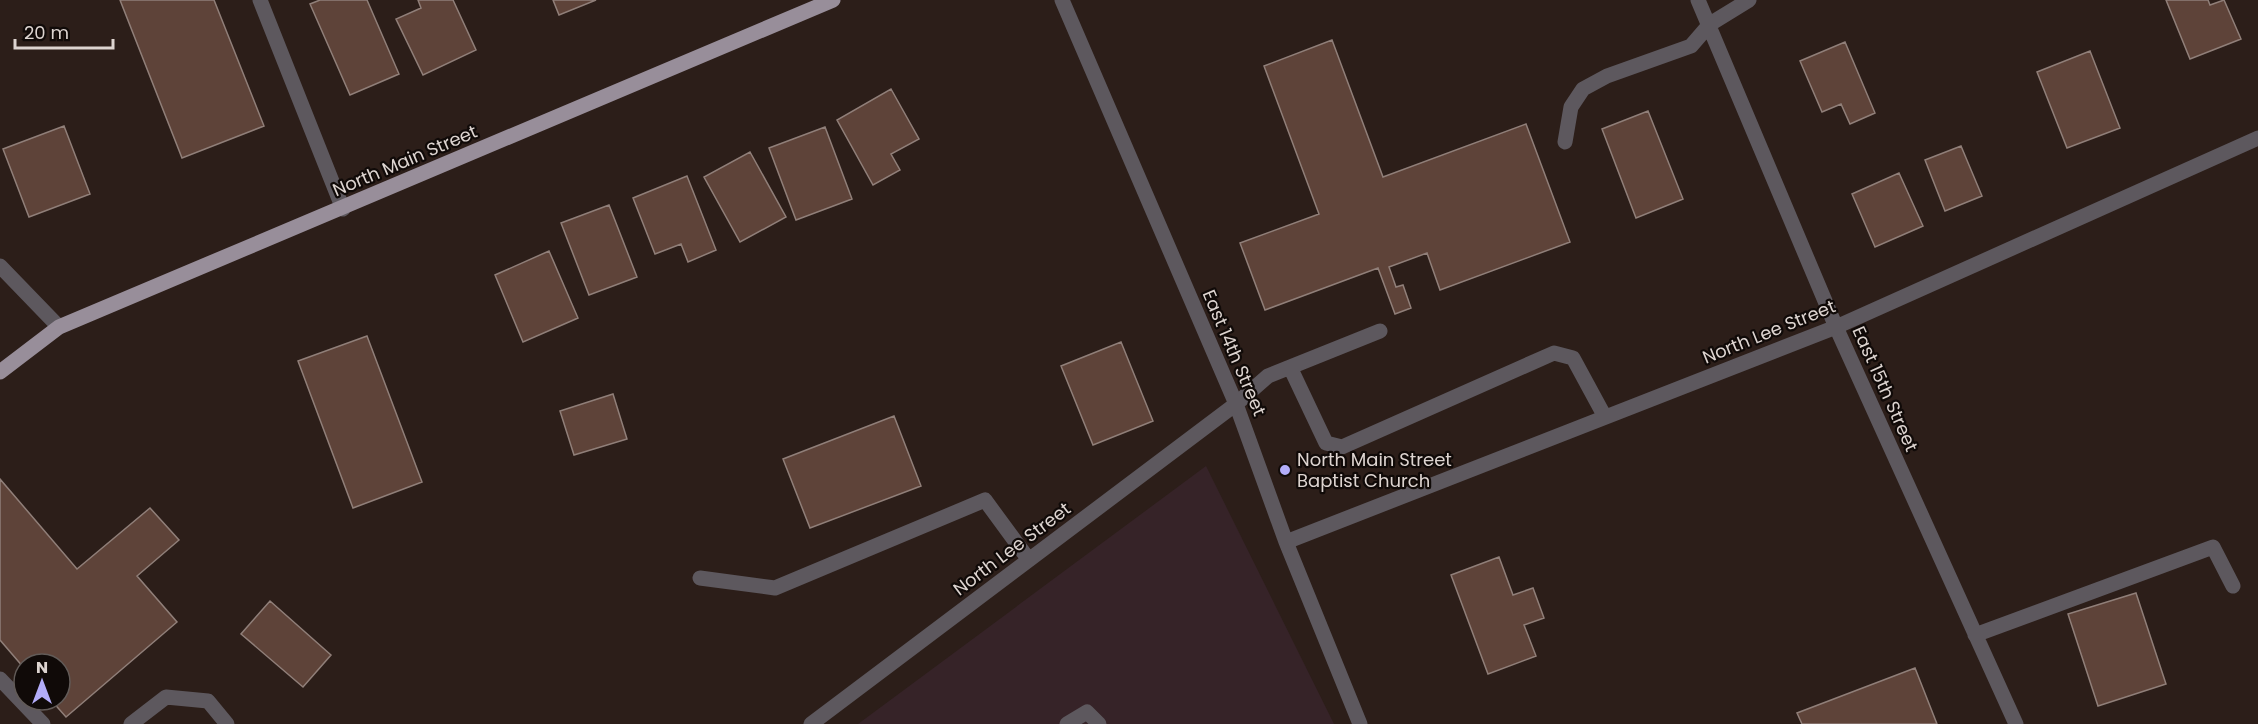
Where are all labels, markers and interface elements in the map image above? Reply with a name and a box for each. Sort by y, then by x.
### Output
scale bar [15,12,112,50]
text: 20 m [24,20,69,45]
street label: North Main Street [329,119,481,202]
street label: East 14th Street [1197,286,1272,420]
street label: North Lee Street [1699,293,1839,370]
street label: East 15th Street [1847,322,1924,455]
place label: North Main Street Baptist Church [1297,447,1452,493]
marker: North Main Street Baptist Church [1278,463,1292,477]
street label: North Lee Street [948,496,1076,601]
north arrow [12,652,72,712]
text: N [36,656,48,679]

